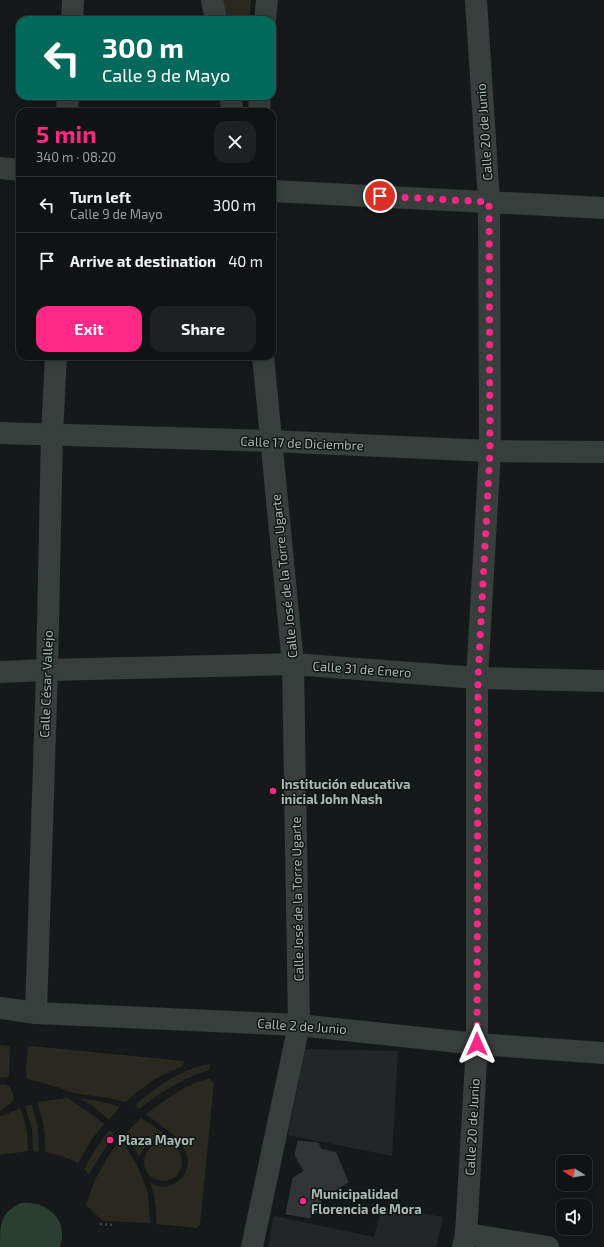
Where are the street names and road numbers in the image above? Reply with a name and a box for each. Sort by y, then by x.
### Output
street label: Calle 20 de Junio [473,83,495,181]
street label: Calle 17 de Diciembre [240,433,364,453]
street label: Calle José de la Torre Ugarte [267,493,301,659]
street label: Calle César Vallejo [36,630,56,738]
street label: Calle 31 de Enero [312,658,412,680]
street label: Calle José de la Torre Ugarte [288,816,306,982]
street label: Calle 2 de Junio [257,1015,347,1037]
street label: Calle 20 de Junio [461,1078,483,1176]

